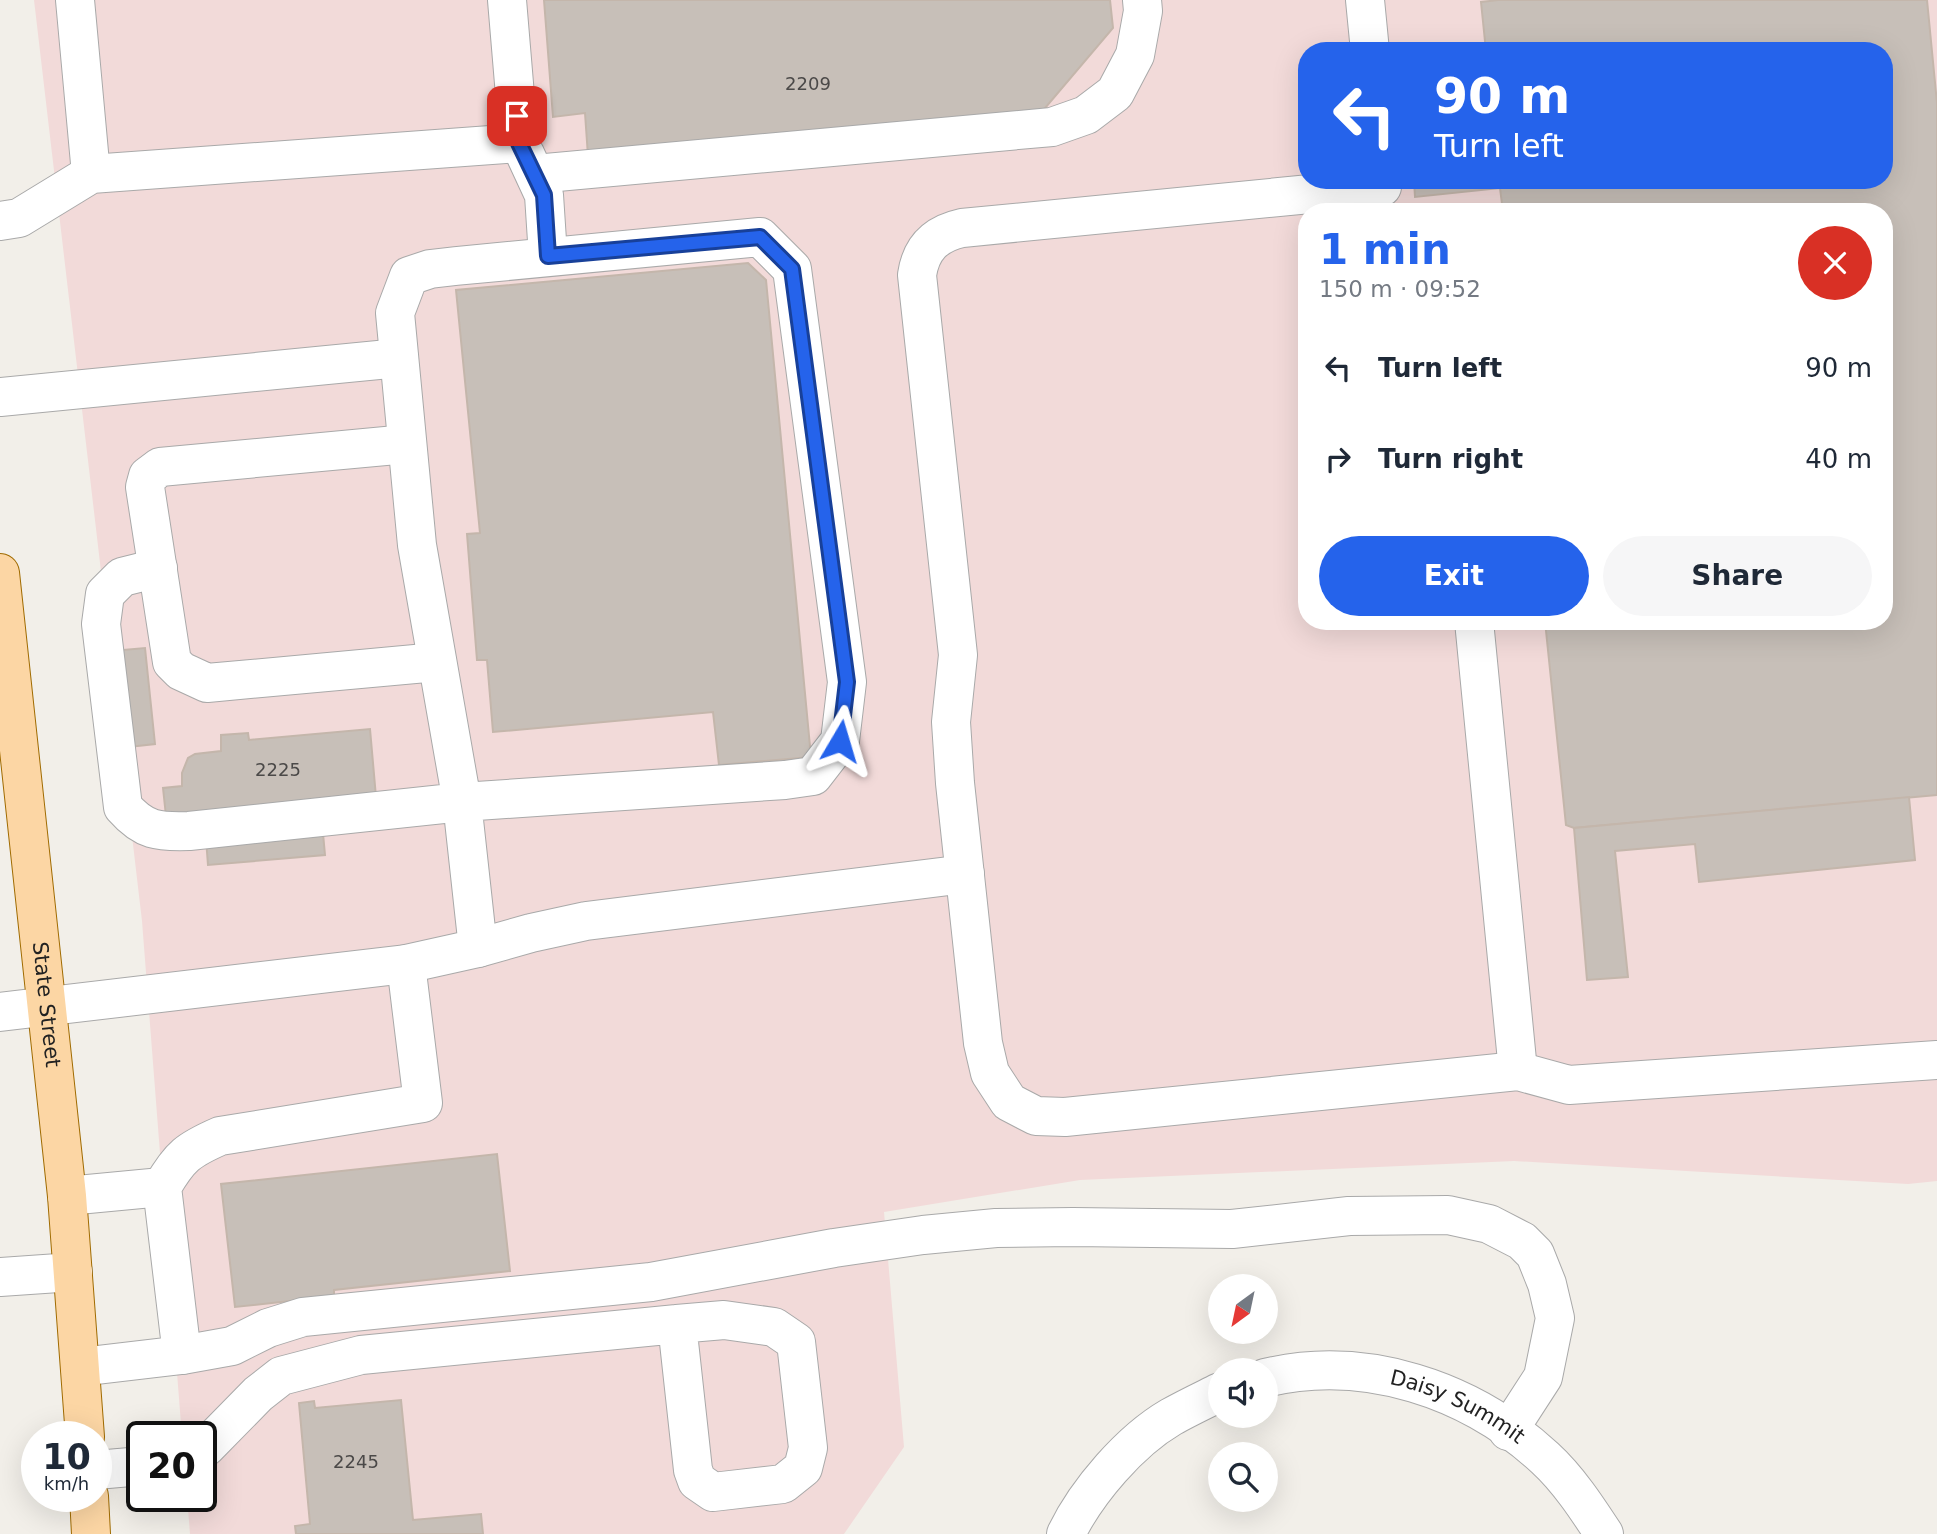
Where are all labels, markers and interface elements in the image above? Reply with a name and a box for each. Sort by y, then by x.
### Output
text: 90 m [1434,68,1570,125]
icon: left [1319,70,1410,161]
house number: 2209 [785,73,831,94]
pin [487,86,547,146]
icon: arrive [498,97,536,135]
text: Turn left [1434,127,1564,165]
text: 1 min [1319,225,1451,274]
button: close [1798,226,1872,300]
text: 150 m · 09:52 [1319,276,1481,302]
icon: left [1319,349,1357,387]
text: Turn left [1378,353,1502,383]
text: 90 m [1805,353,1872,383]
icon: right [1319,440,1357,478]
text: Turn right [1378,444,1523,474]
text: 40 m [1805,444,1872,474]
button: Exit [1319,536,1589,616]
button: Share [1603,536,1872,616]
position arrow [803,704,877,778]
house number: 2225 [255,759,301,780]
street label: State Street [28,941,65,1069]
north arrow [1208,1274,1278,1344]
map controls [1208,1274,1278,1512]
button: sound [1208,1358,1278,1428]
street label: Daisy Summit [1388,1365,1530,1448]
speed limit sign: 20 [126,1421,217,1512]
text: 10 [42,1437,91,1477]
button: search [1208,1442,1278,1512]
house number: 2245 [333,1451,379,1472]
text: km/h [44,1473,89,1494]

